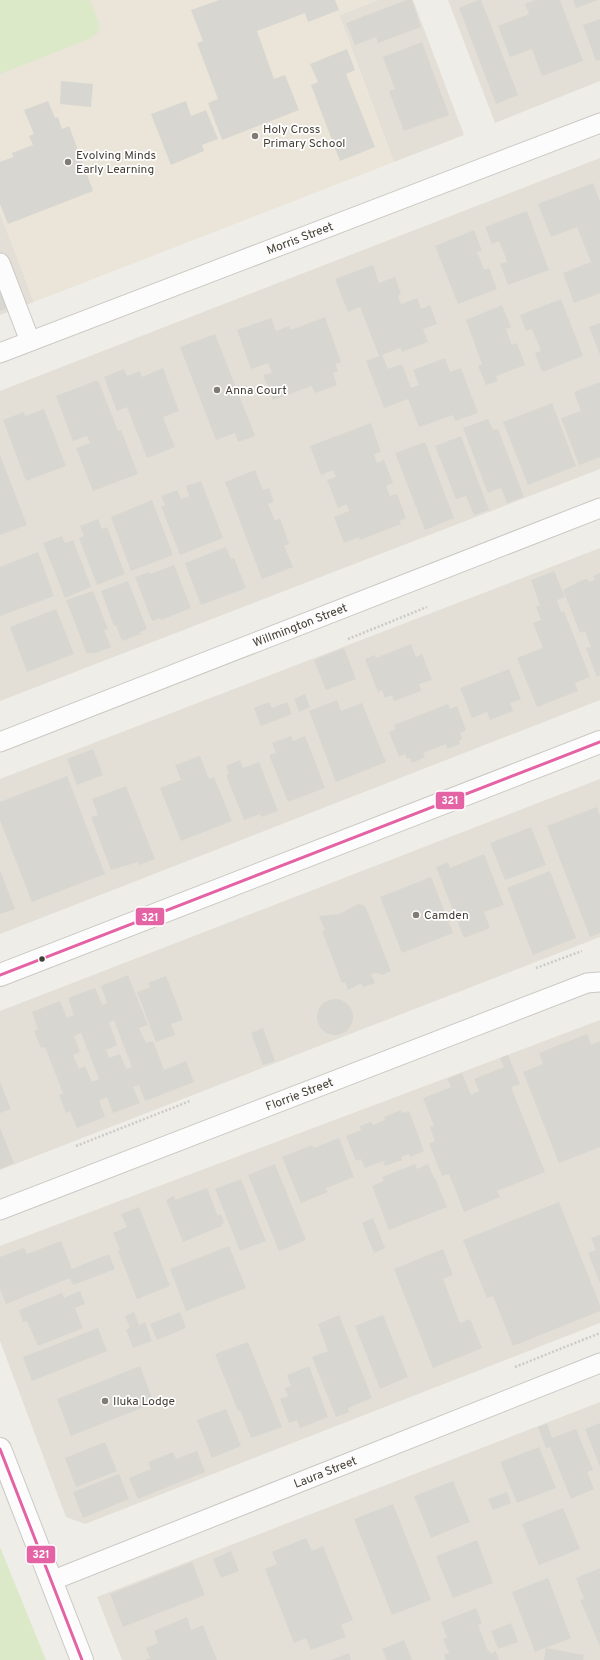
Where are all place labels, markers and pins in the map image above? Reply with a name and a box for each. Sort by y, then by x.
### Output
place label: Holy Cross Primary School [263,122,346,152]
marker: Holy Cross Primary School [250,131,260,141]
place label: Evolving Minds Early Learning [76,148,156,178]
marker: Evolving Minds Early Learning [63,157,73,167]
place label: Anna Court [225,383,287,399]
marker: Anna Court [212,385,222,395]
place label: Camden [424,908,469,924]
marker: Camden [411,910,421,920]
unlabelled marker [37,954,47,964]
place label: Iluka Lodge [113,1394,175,1410]
marker: Iluka Lodge [100,1396,110,1406]

